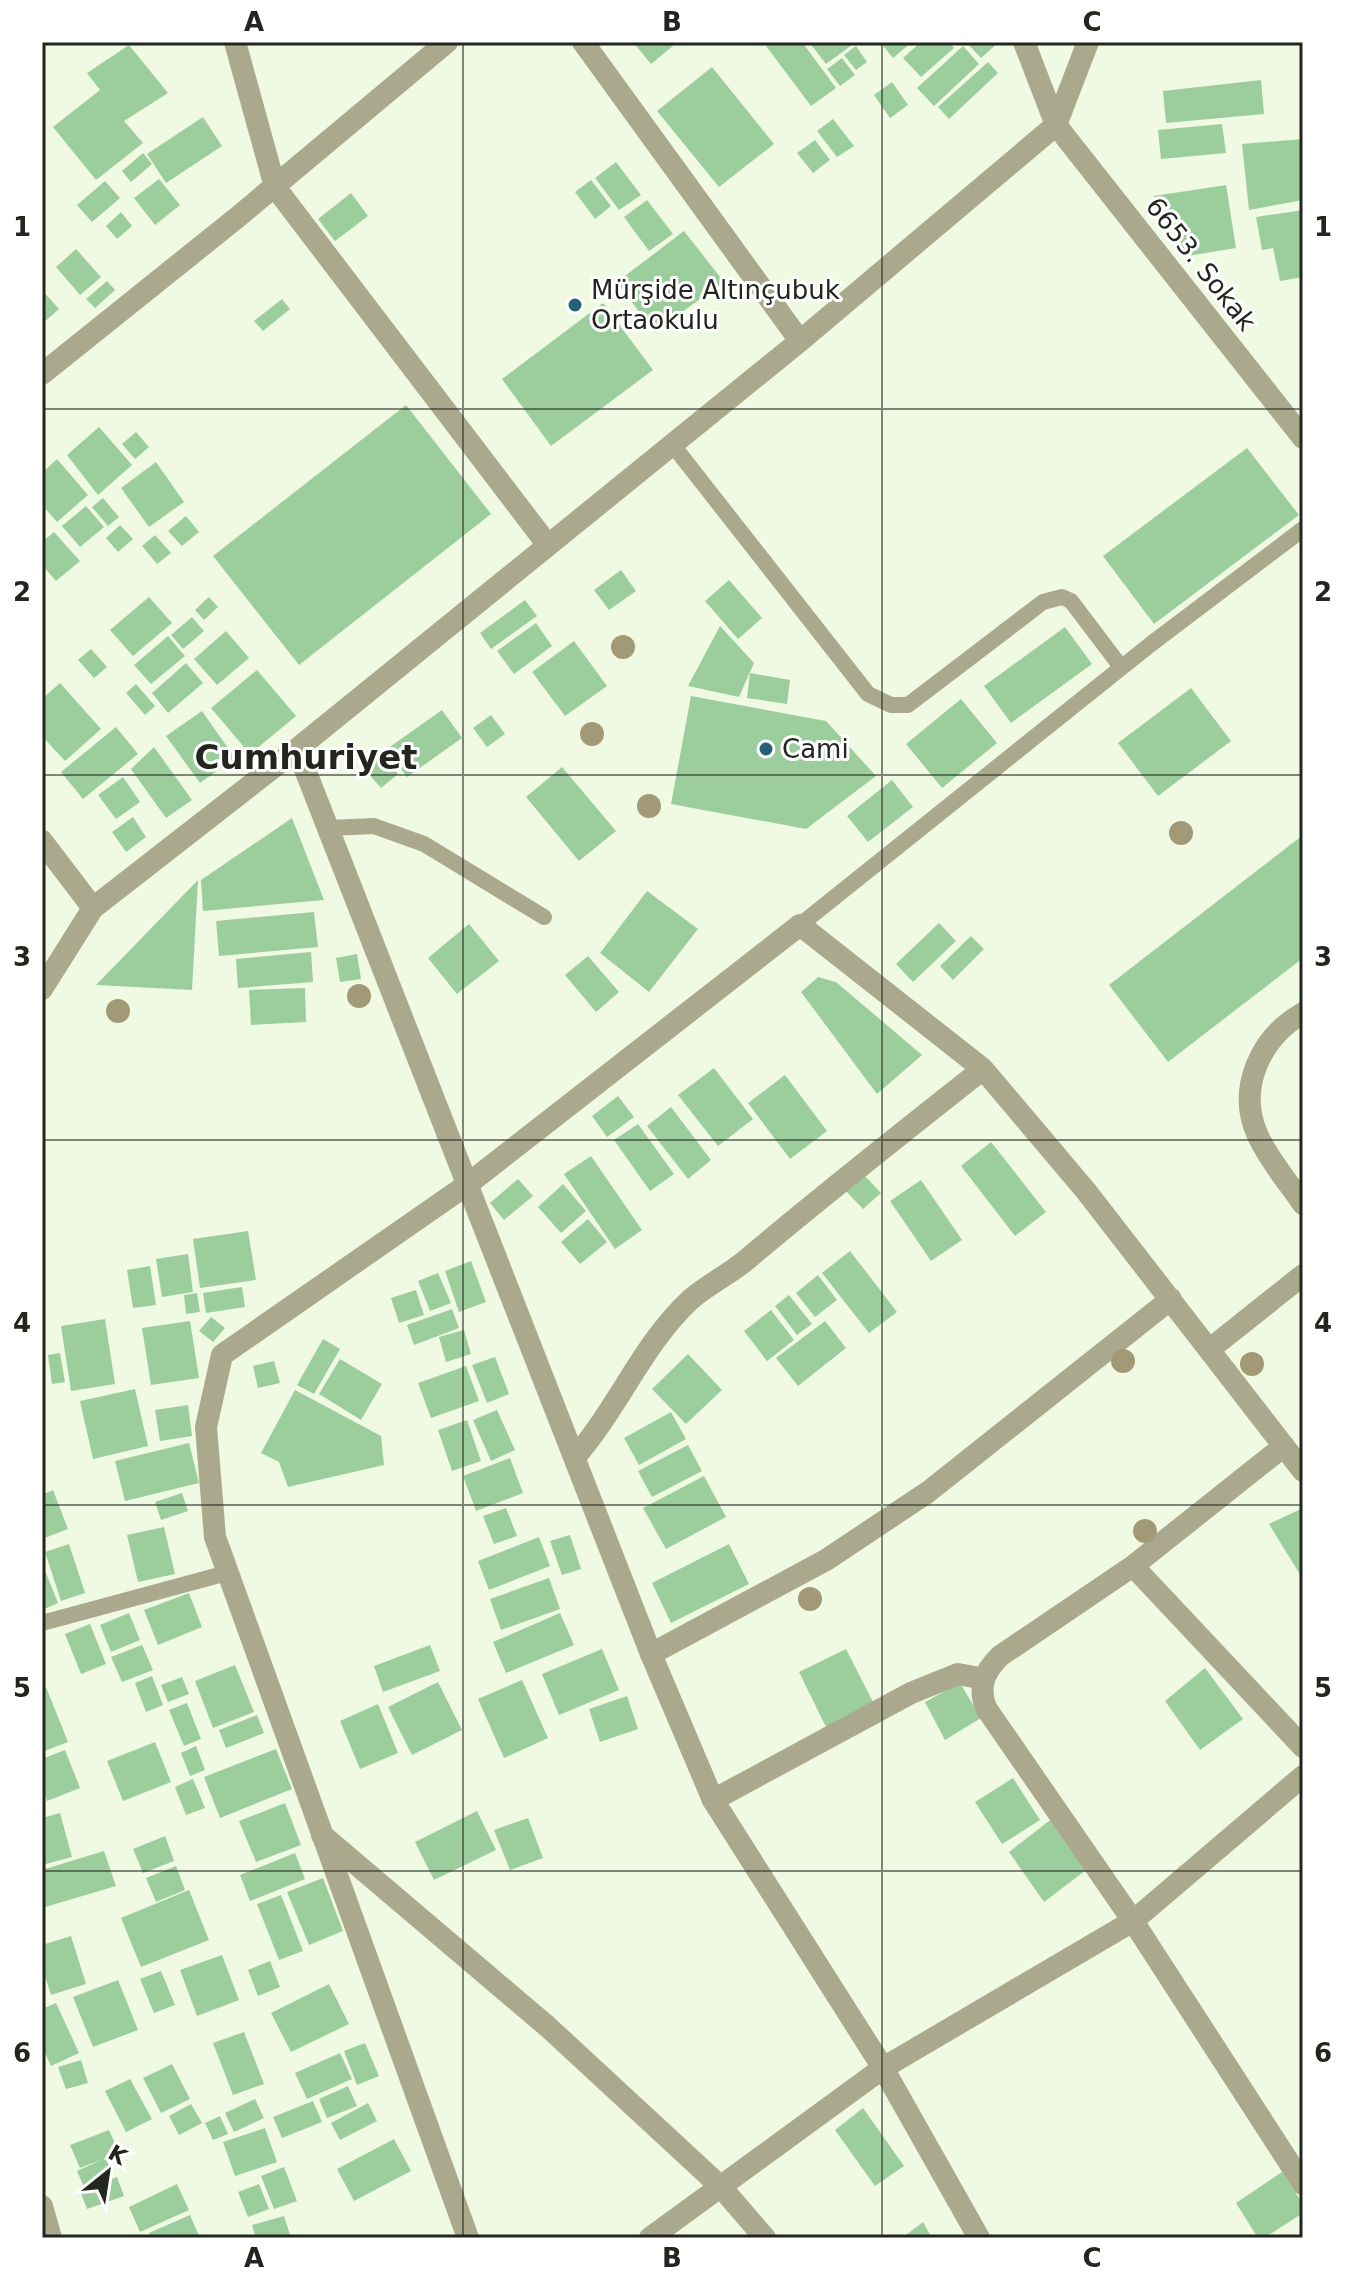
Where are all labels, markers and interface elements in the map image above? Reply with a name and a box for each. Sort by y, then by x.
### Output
text: A [244,7,264,37]
text: B [662,7,682,37]
text: C [1082,7,1102,37]
street label: 6653. Sokak [1140,191,1262,337]
text: 1 [13,212,31,242]
text: 1 [1314,212,1332,242]
place label: Mürşide Altınçubuk Ortaokulu [591,275,840,335]
marker: Mürşide Altınçubuk Ortaokulu [566,296,584,314]
text: 2 [13,577,31,607]
text: 2 [1314,577,1332,607]
place label: Cami [782,734,849,764]
district label: Cumhuriyet [195,737,417,777]
marker: Cami [757,740,775,758]
text: 3 [13,942,31,972]
text: 3 [1314,942,1332,972]
text: 4 [13,1308,31,1338]
text: 4 [1314,1308,1332,1338]
text: 5 [13,1673,31,1703]
text: 5 [1314,1673,1332,1703]
text: 6 [13,2038,31,2068]
text: 6 [1314,2038,1332,2068]
north arrow [68,2132,148,2212]
text: K [104,2140,132,2171]
text: A [244,2243,264,2273]
text: B [662,2243,682,2273]
text: C [1082,2243,1102,2273]

